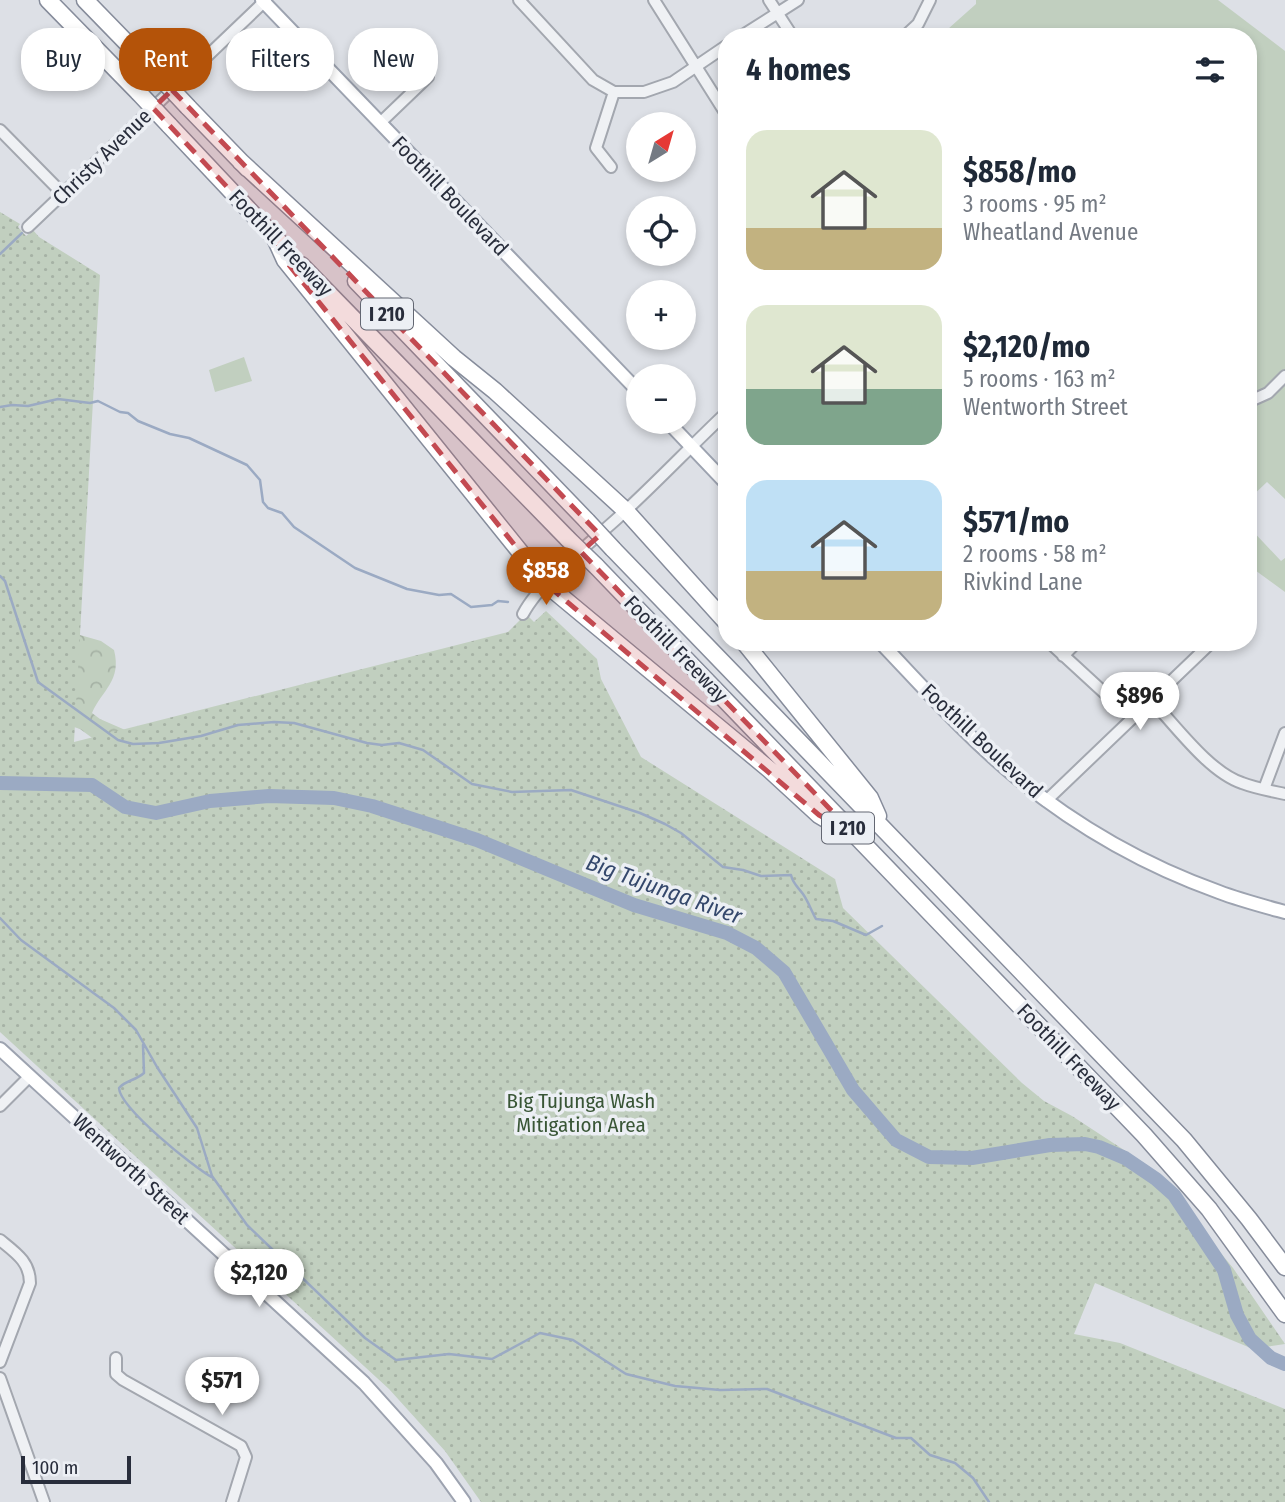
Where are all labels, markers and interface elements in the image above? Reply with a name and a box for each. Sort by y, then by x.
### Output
chip: Buy [21,28,105,91]
chip: Rent [119,28,212,91]
chip: Filters [226,28,334,91]
chip: New [348,28,438,91]
icon: filters [1191,51,1229,89]
text: 4 homes [746,52,851,88]
street label: Christy Avenue [47,103,157,211]
north arrow [626,112,696,182]
map controls [626,112,696,434]
street label: Foothill Boulevard [386,131,514,261]
text: $858/mo [963,154,1076,190]
icon: home [802,158,886,242]
street label: Foothill Freeway [224,184,339,302]
text: 3 rooms · 95 m² [963,190,1107,218]
button: locate [626,196,696,266]
text: Wheatland Avenue [963,218,1138,246]
button: + [626,280,696,350]
road number: I 210 [361,298,413,330]
text: $2,120/mo [963,329,1090,365]
icon: home [802,333,886,417]
button: − [626,364,696,434]
text: 5 rooms · 163 m² [963,365,1116,393]
text: Wentworth Street [963,393,1128,421]
text: $571/mo [963,504,1069,540]
icon: home [802,508,886,592]
text: 2 rooms · 58 m² [963,540,1107,568]
pin: $858 [505,548,587,607]
text: $858 [522,556,570,584]
text: Rivkind Lane [963,568,1083,596]
street label: Foothill Freeway [619,590,734,708]
pin: $896 [1099,672,1181,732]
street label: Foothill Boulevard [916,678,1048,804]
text: $896 [1116,681,1164,709]
road number: I 210 [822,813,874,844]
water label: Big Tujunga River [582,848,747,930]
street label: Foothill Freeway [1012,998,1127,1116]
park label: Big Tujunga Wash Mitigation Area [507,1088,655,1138]
street label: Wentworth Street [67,1108,195,1230]
pin: $2,120 [202,1250,316,1309]
text: $2,120 [230,1258,288,1286]
pin: $571 [181,1358,263,1417]
text: $571 [201,1366,243,1394]
scale bar [21,1453,131,1485]
text: 100 m [32,1456,78,1479]

